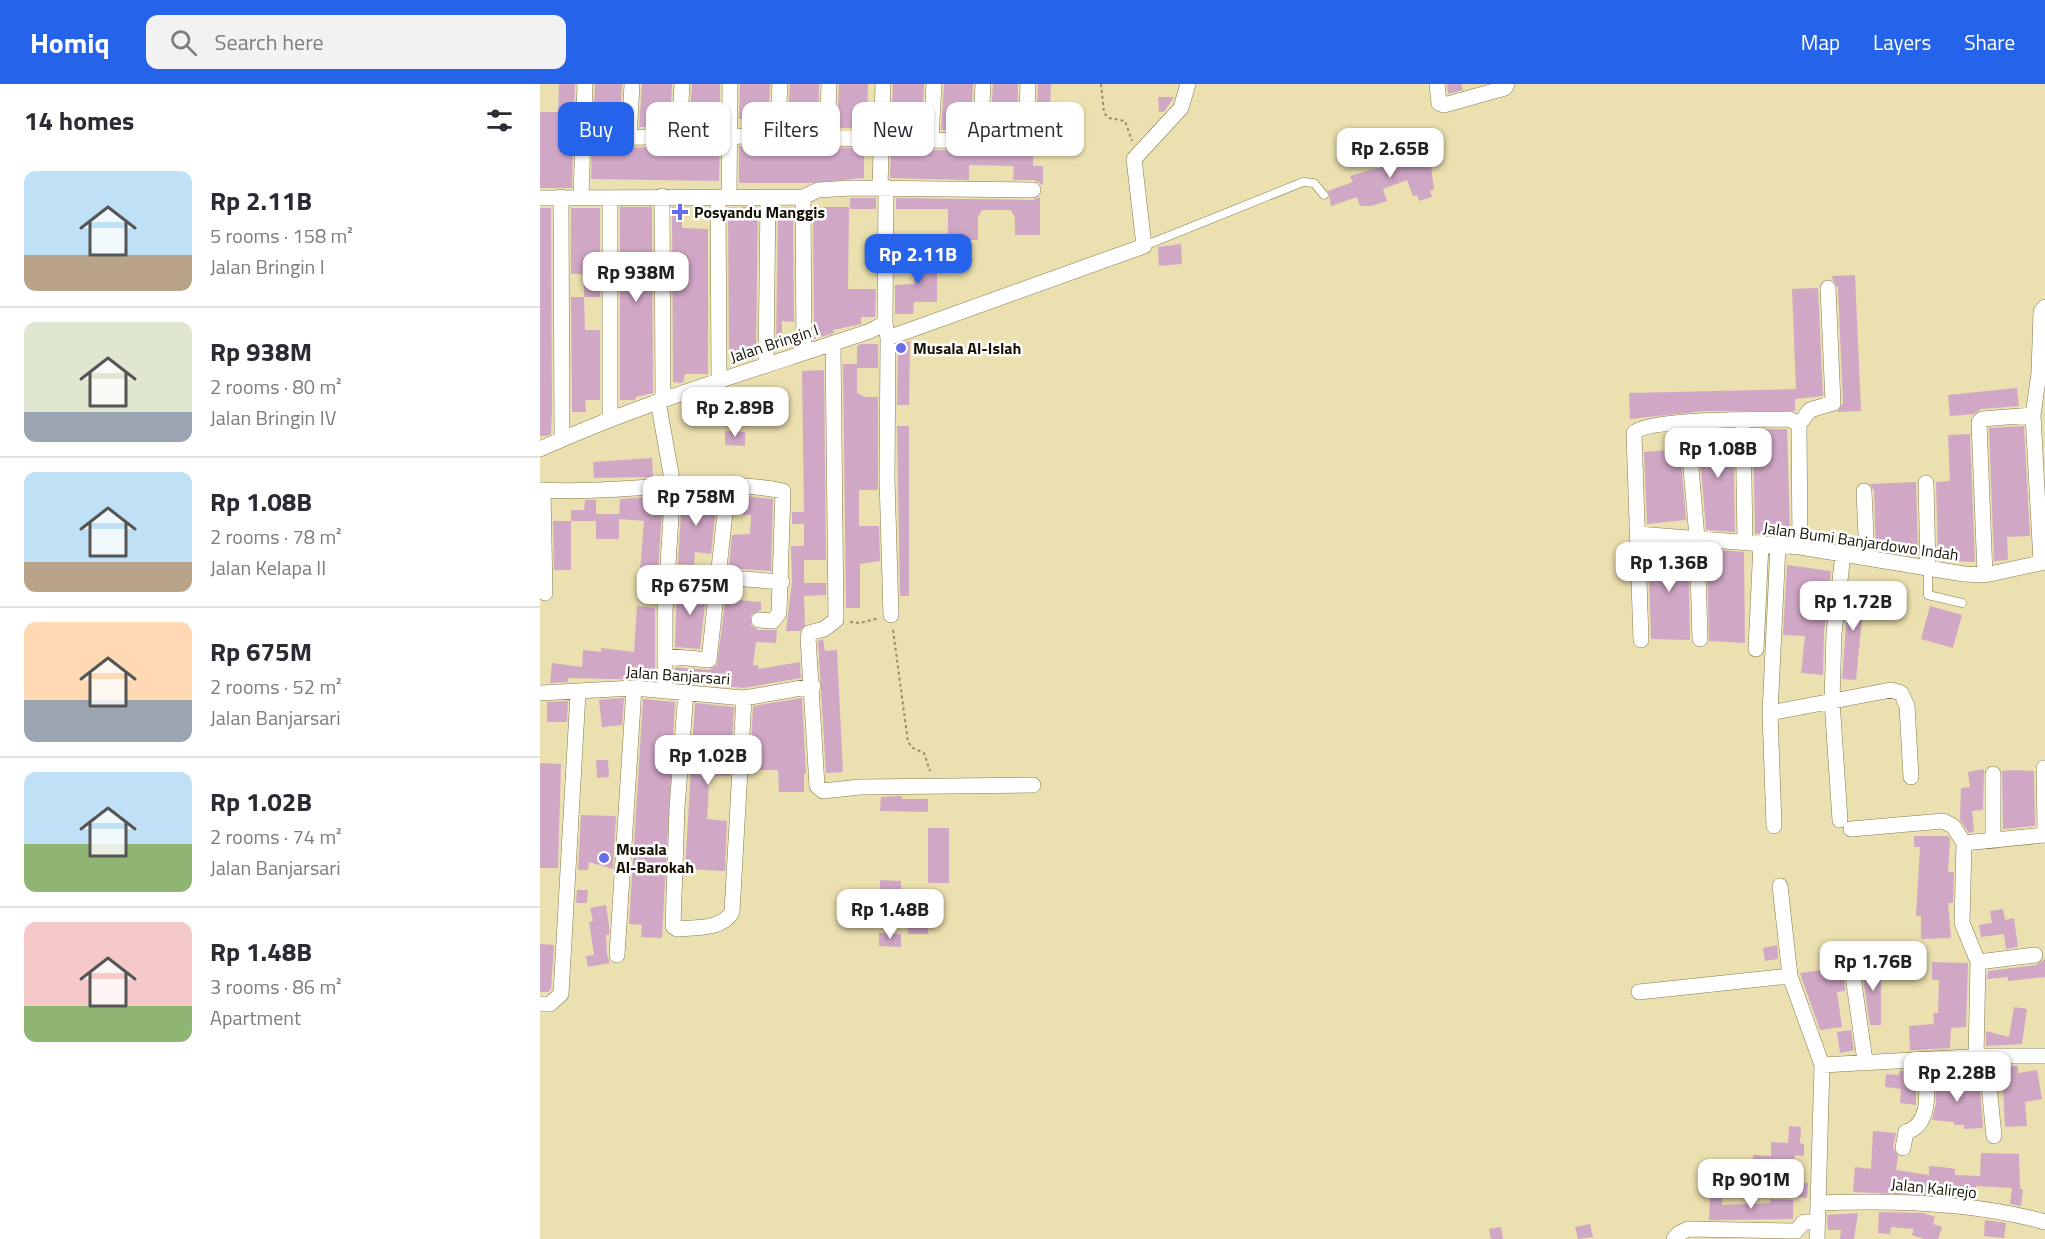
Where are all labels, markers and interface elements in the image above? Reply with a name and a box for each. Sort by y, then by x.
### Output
search box [146,15,566,69]
text: Homiq [30,21,110,64]
text: Search here [215,25,324,59]
icon: search [167,26,200,59]
text: Map [1801,26,1840,58]
text: Layers [1873,26,1931,58]
text: Share [1964,26,2015,58]
text: 14 homes [24,101,134,140]
chip: Buy [558,102,634,156]
chip: Rent [646,102,730,156]
chip: Filters [742,102,840,156]
chip: New [852,102,934,156]
chip: Apartment [946,102,1084,156]
icon: filters [483,104,516,137]
pin: Rp 2.65B [1328,128,1452,179]
text: Rp 2.65B [1351,132,1429,163]
text: Rp 2.11B [210,181,312,220]
icon: home [72,195,144,267]
place label: Posyandu Manggis [694,200,825,224]
marker: Posyandu Manggis [671,203,689,221]
text: 5 rooms · 158 m² [210,220,353,251]
pin: Rp 2.11B [856,234,980,285]
text: Rp 2.11B [879,238,957,269]
text: Jalan Bringin I [210,251,325,282]
pin: Rp 938M [581,252,691,303]
text: Rp 938M [597,256,675,287]
street label: Jalan Bringin I [727,317,821,369]
text: Rp 938M [210,332,312,371]
place label: Musala Al-Islah [913,336,1021,360]
marker: Musala Al-Islah [894,341,908,355]
icon: home [72,346,144,418]
text: 2 rooms · 80 m² [210,371,342,402]
pin: Rp 2.89B [673,387,797,438]
text: Rp 2.89B [696,391,774,422]
text: Jalan Bringin IV [210,402,336,433]
pin: Rp 1.08B [1656,428,1780,479]
text: Rp 1.08B [1679,432,1757,463]
pin: Rp 758M [641,476,751,527]
text: Rp 758M [657,480,735,511]
text: Rp 1.08B [210,482,312,521]
icon: home [72,496,144,568]
street label: Jalan Bumi Banjardowo Indah [1762,515,1960,567]
text: 2 rooms · 78 m² [210,521,342,552]
pin: Rp 1.36B [1607,542,1731,593]
text: Rp 1.36B [1630,546,1708,577]
text: Jalan Kelapa II [210,552,326,583]
pin: Rp 675M [635,565,745,616]
text: Rp 675M [651,569,729,600]
pin: Rp 1.72B [1791,581,1915,632]
text: Rp 1.72B [1814,585,1892,616]
text: Rp 675M [210,632,312,671]
icon: home [72,646,144,718]
street label: Jalan Banjarsari [625,659,731,691]
text: 2 rooms · 52 m² [210,671,342,702]
text: Jalan Banjarsari [210,702,341,733]
pin: Rp 1.02B [646,735,770,786]
text: Rp 1.02B [669,739,747,770]
text: Rp 1.02B [210,782,312,821]
icon: home [72,796,144,868]
text: 2 rooms · 74 m² [210,821,342,852]
place label: Musala Al-Barokah [616,837,694,879]
marker: Musala Al-Barokah [597,851,611,865]
text: Jalan Banjarsari [210,852,341,883]
pin: Rp 1.48B [828,889,952,940]
text: Rp 1.48B [851,893,929,924]
text: Rp 1.48B [210,932,312,971]
pin: Rp 1.76B [1811,941,1935,992]
text: Rp 1.76B [1834,945,1912,976]
icon: home [72,946,144,1018]
text: 3 rooms · 86 m² [210,971,342,1002]
text: Apartment [210,1002,301,1033]
pin: Rp 2.28B [1895,1052,2019,1103]
text: Rp 2.28B [1918,1056,1996,1087]
pin: Rp 901M [1696,1159,1806,1210]
text: Rp 901M [1712,1163,1790,1194]
street label: Jalan Kalirejo [1890,1172,1978,1204]

